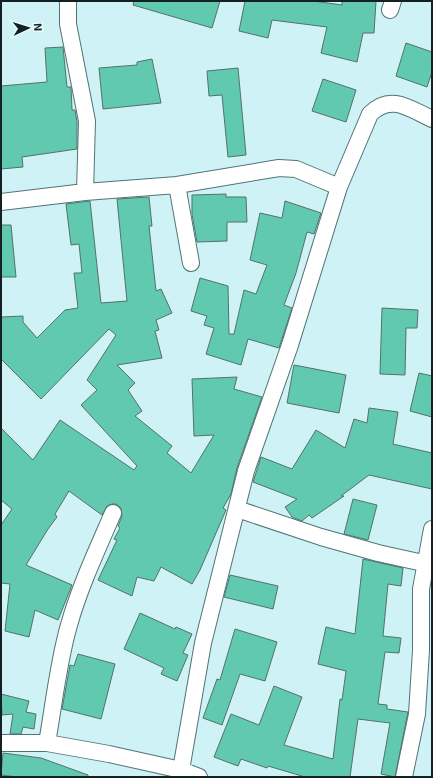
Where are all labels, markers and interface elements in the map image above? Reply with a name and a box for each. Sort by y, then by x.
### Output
north arrow [8,8,48,48]
text: N [32,23,45,32]

